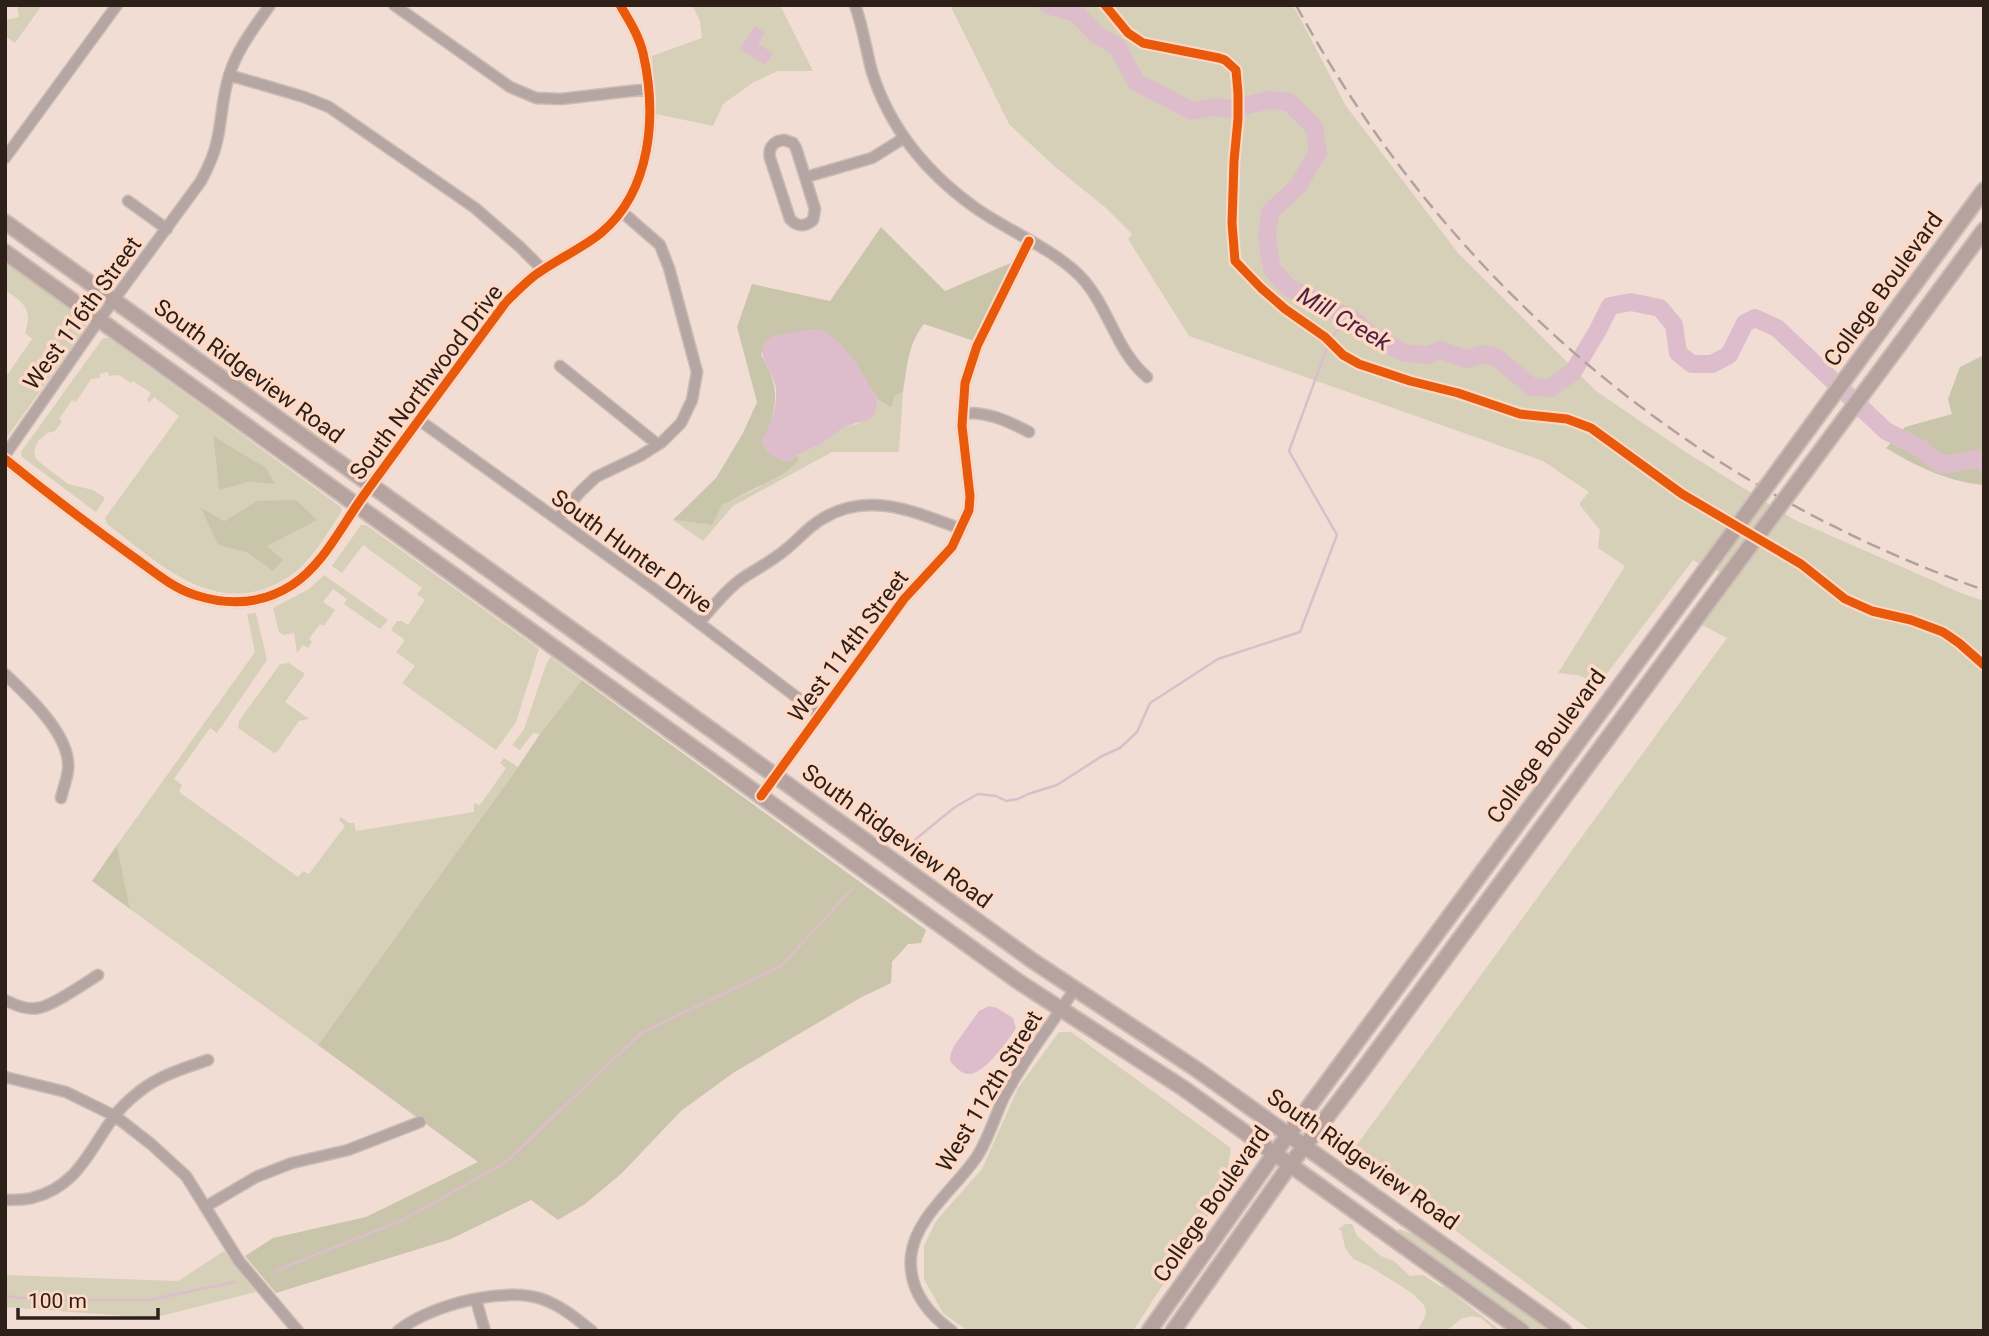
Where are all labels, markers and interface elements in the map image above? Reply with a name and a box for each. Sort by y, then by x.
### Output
street label: College Boulevard [1818,207,1948,372]
street label: West 116th Street [18,231,147,395]
street label: South Northwood Drive [344,279,509,485]
water label: Mill Creek [1293,281,1396,357]
street label: South Ridgeview Road [149,294,349,449]
street label: South Hunter Drive [546,484,717,619]
street label: West 114th Street [783,565,914,727]
street label: College Boulevard [1481,664,1611,829]
street label: South Ridgeview Road [797,759,997,914]
street label: West 112th Street [931,1006,1048,1177]
street label: South Ridgeview Road [1262,1083,1464,1236]
street label: College Boulevard [1148,1121,1275,1287]
scale bar [18,1276,158,1320]
text: 100 m [28,1289,87,1313]

